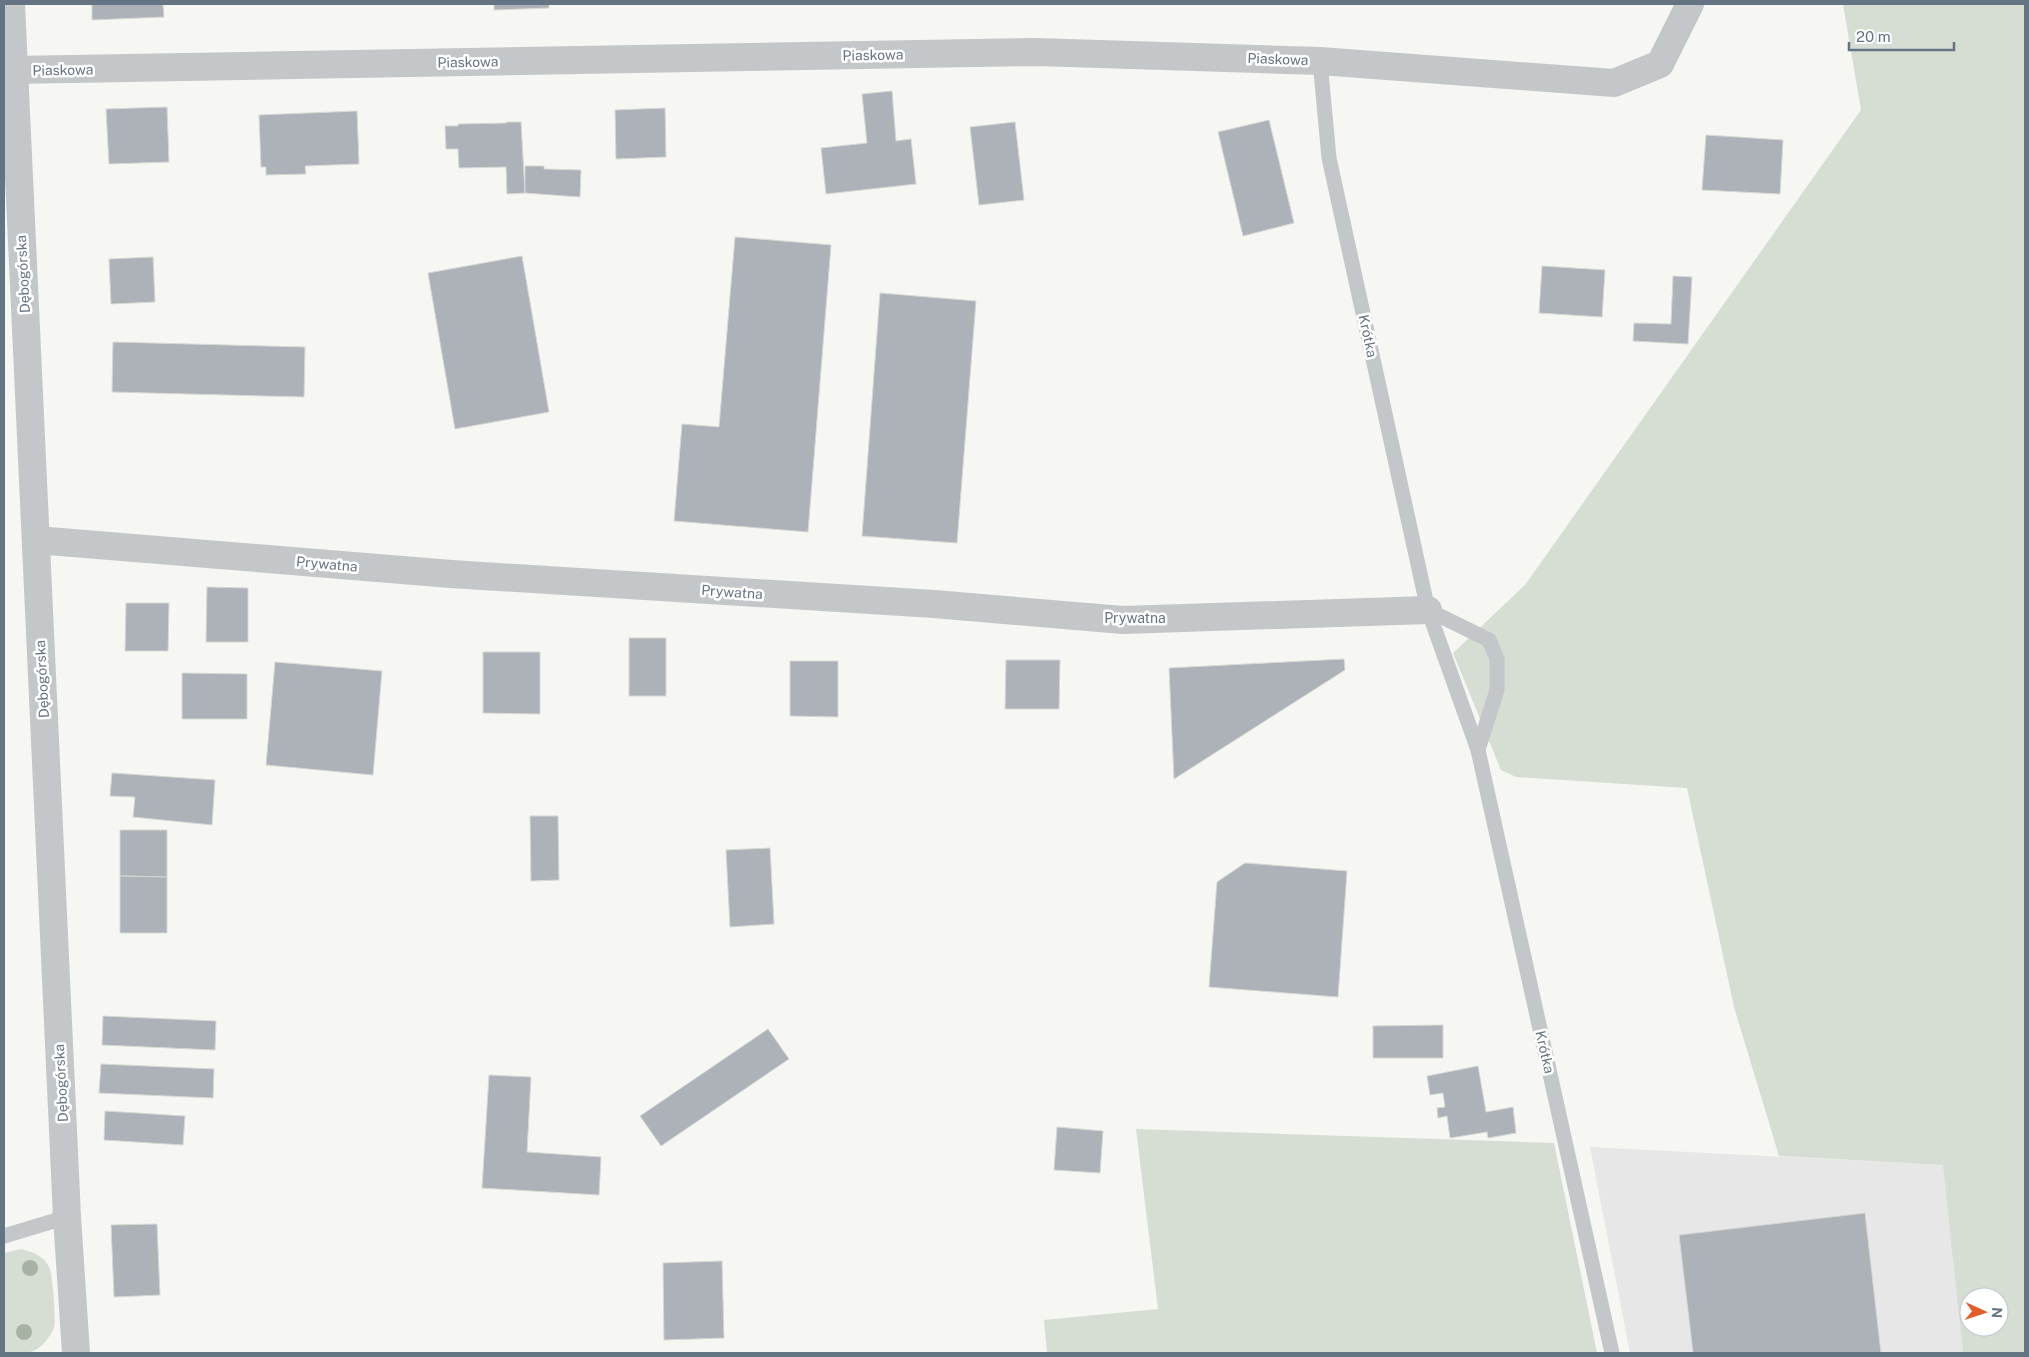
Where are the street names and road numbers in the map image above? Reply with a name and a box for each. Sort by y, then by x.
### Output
street label: Piaskowa [842,46,904,64]
street label: Piaskowa [1247,50,1309,68]
street label: Piaskowa [437,53,499,71]
street label: Piaskowa [32,61,94,79]
street label: Dębogórska [13,235,33,313]
street label: Krótka [1356,313,1380,359]
street label: Prywatna [296,553,358,575]
street label: Prywatna [701,582,763,602]
street label: Prywatna [1104,610,1166,626]
street label: Dębogórska [32,640,52,718]
street label: Krótka [1532,1029,1558,1075]
street label: Dębogórska [51,1044,71,1122]

